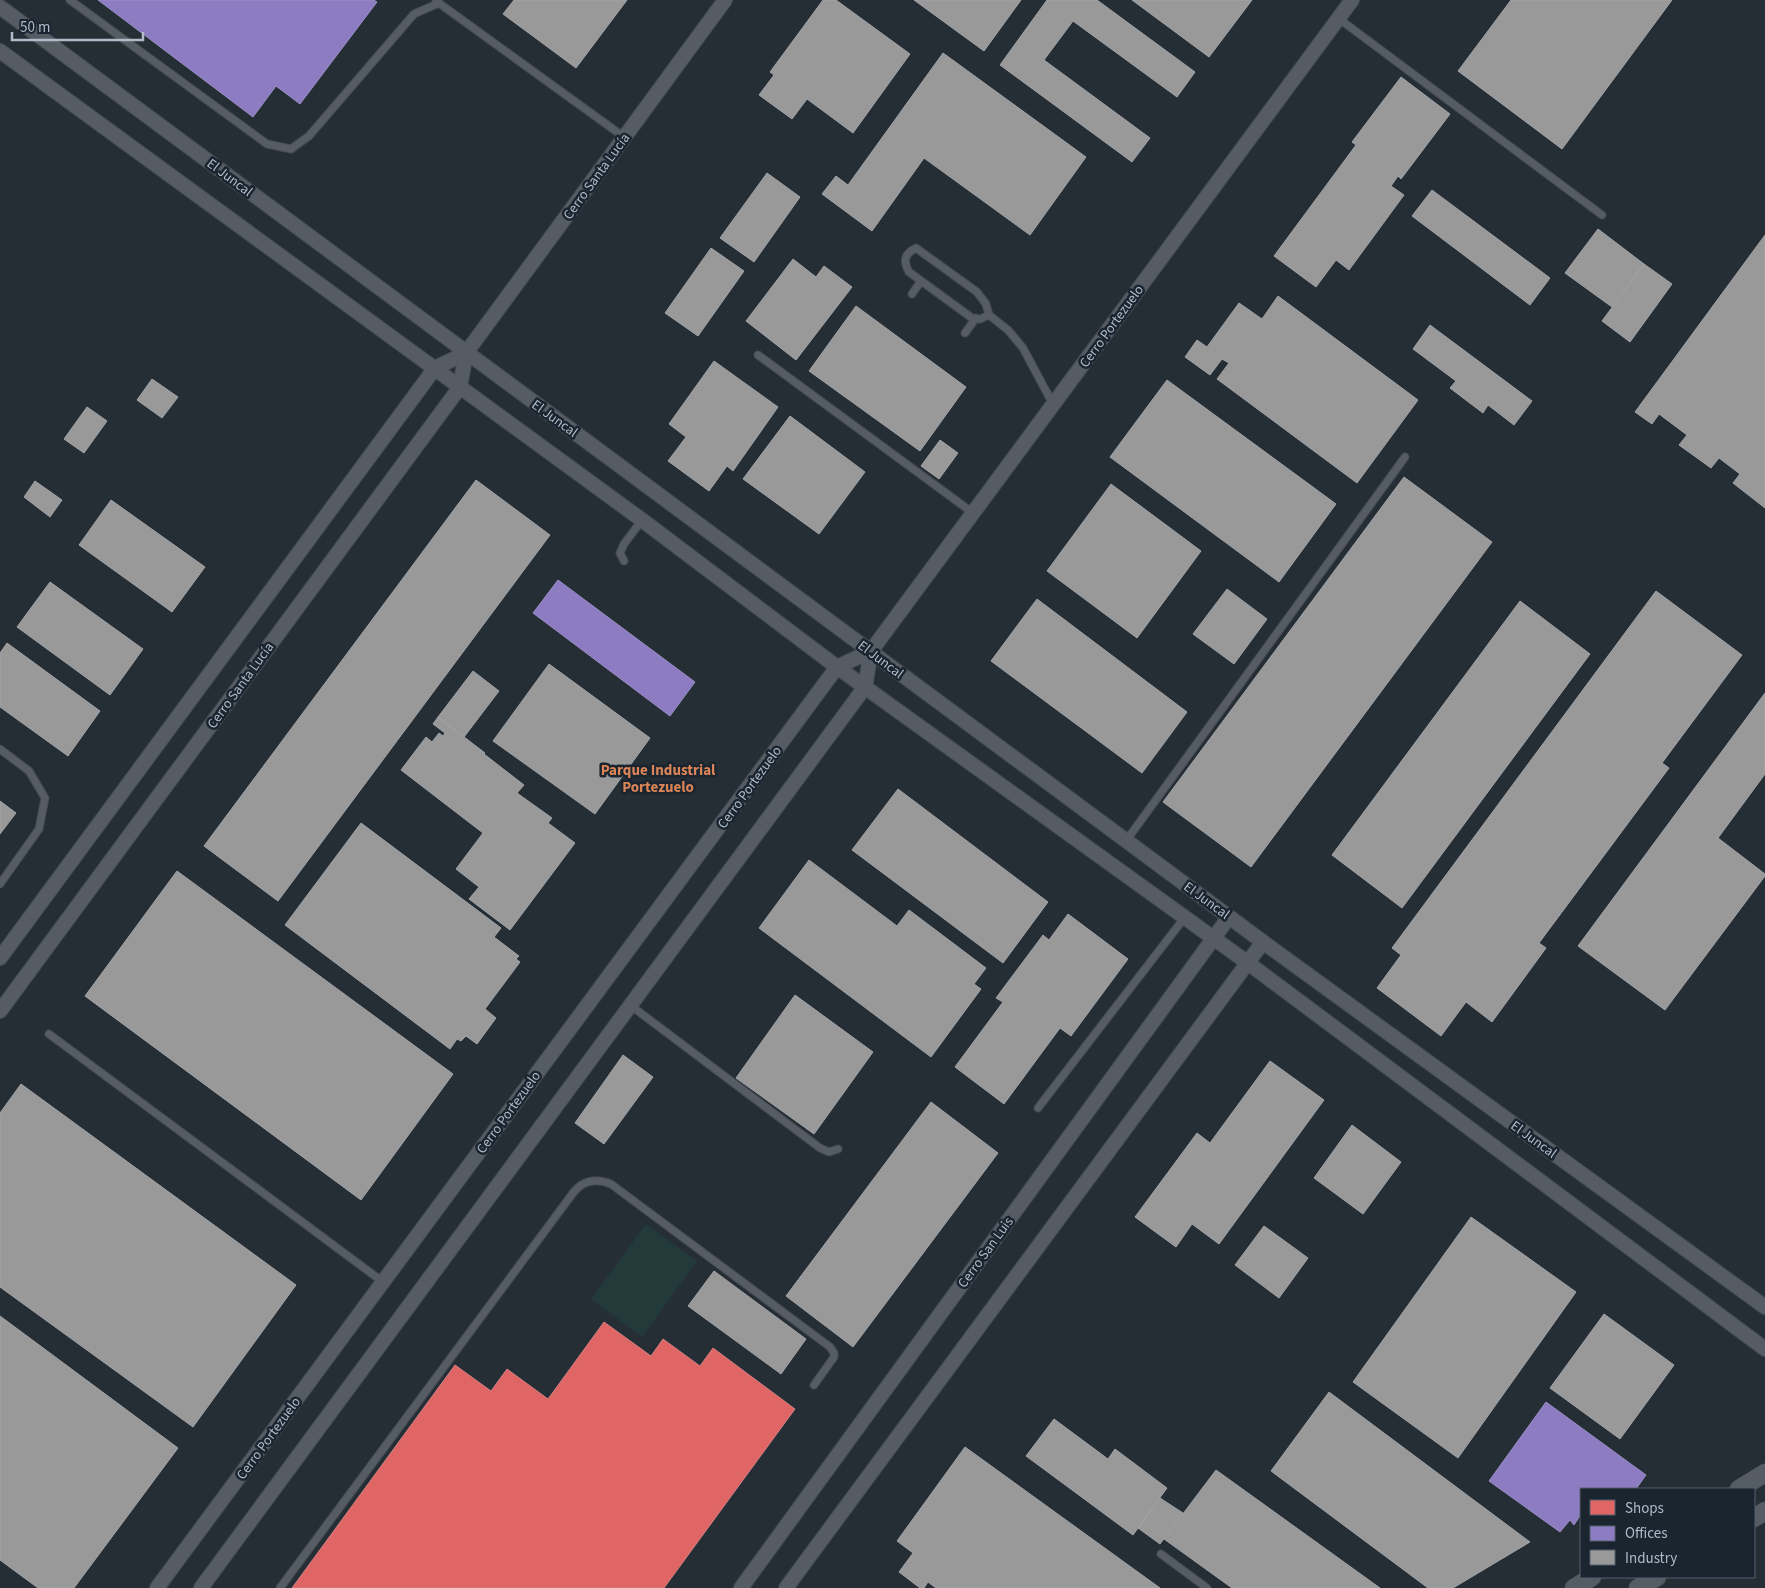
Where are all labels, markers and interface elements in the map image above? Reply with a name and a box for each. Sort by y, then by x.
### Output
scale bar [12,10,144,42]
text: 50 m [20,17,50,38]
street label: Cerro Santa Lucía [559,129,635,224]
street label: El Juncal [202,154,257,202]
street label: Cerro Portezuelo [1075,281,1149,372]
street label: El Juncal [527,395,582,443]
street label: El Juncal [853,636,908,684]
street label: Cerro Santa Lucía [203,638,279,733]
street label: Cerro Portezuelo [713,742,787,833]
district label: Parque Industrial Portezuelo [601,760,716,798]
street label: El Juncal [1179,877,1234,925]
street label: Cerro Portezuelo [472,1067,546,1158]
street label: El Juncal [1506,1116,1561,1164]
street label: Cerro San Luis [953,1213,1019,1292]
street label: Cerro Portezuelo [232,1393,306,1484]
legend [1580,1488,1755,1578]
text: Shops [1625,1498,1664,1519]
text: Offices [1625,1523,1668,1544]
text: Industry [1625,1548,1677,1569]

